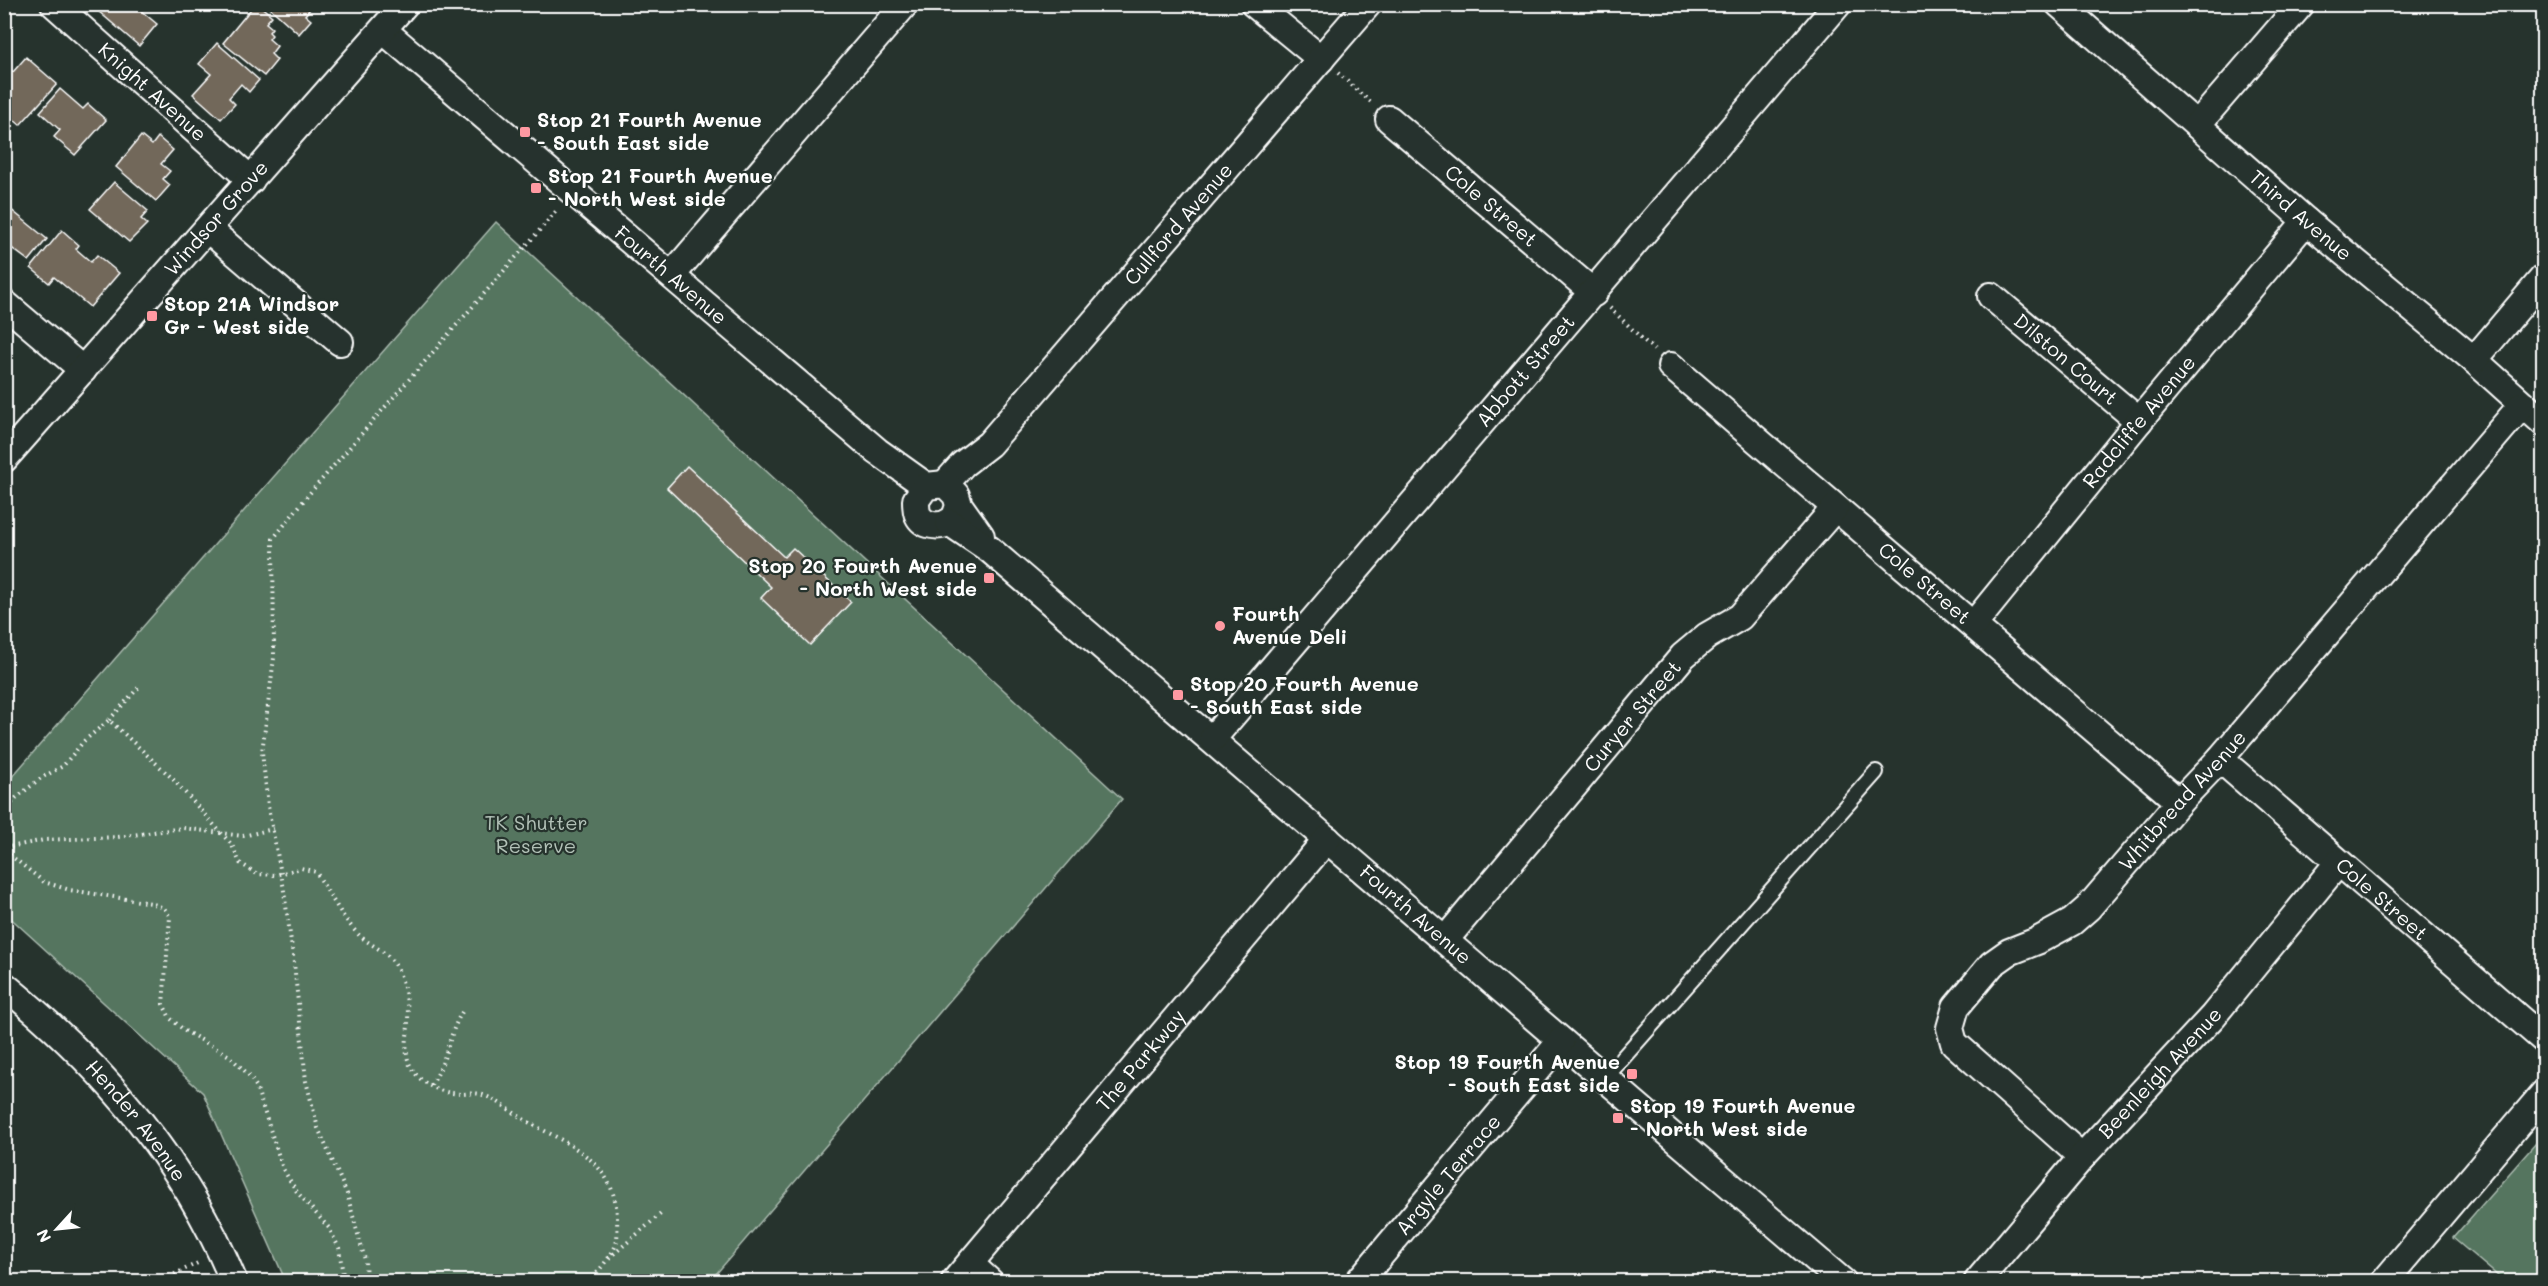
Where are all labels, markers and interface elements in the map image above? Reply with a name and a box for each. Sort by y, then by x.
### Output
street label: Knight Avenue [93,36,213,146]
place label: Stop 21 Fourth Avenue - South East side [537,106,762,155]
marker: Stop 21 Fourth Avenue - South East side [518,125,532,139]
street label: Windsor Grove [158,154,273,281]
street label: Cullford Avenue [1118,157,1238,290]
street label: Cole Street [1440,158,1544,252]
place label: Stop 21 Fourth Avenue - North West side [548,162,773,211]
street label: Third Avenue [2245,163,2358,266]
marker: Stop 21 Fourth Avenue - North West side [529,181,543,195]
street label: Fourth Avenue [610,219,733,330]
place label: Stop 21A Windsor Gr - West side [164,290,339,339]
street label: Dilston Court [2009,307,2124,410]
marker: Stop 21A Windsor Gr - West side [145,309,159,323]
street label: Abbott Street [1470,309,1580,432]
street label: Radcliffe Avenue [2076,349,2201,493]
street label: Cole Street [1874,536,1977,629]
place label: Stop 20 Fourth Avenue - North West side [748,552,977,601]
marker: Stop 20 Fourth Avenue - North West side [982,571,996,585]
place label: Fourth Avenue Deli [1232,600,1347,649]
marker: Fourth Avenue Deli [1213,619,1227,633]
street label: Curyer Street [1577,654,1686,777]
place label: Stop 20 Fourth Avenue - South East side [1190,670,1419,719]
marker: Stop 20 Fourth Avenue - South East side [1171,688,1185,702]
street label: Whitbread Avenue [2112,724,2251,875]
park label: TK Shutter Reserve [484,809,588,858]
street label: Cole Street [2331,851,2434,946]
street label: Fourth Avenue [1355,858,1478,969]
street label: Beenleigh Avenue [2092,1001,2227,1144]
street label: The Parkway [1090,1003,1190,1116]
place label: Stop 19 Fourth Avenue - South East side [1394,1048,1620,1097]
street label: Hender Avenue [81,1054,193,1186]
marker: Stop 19 Fourth Avenue - South East side [1625,1067,1639,1081]
place label: Stop 19 Fourth Avenue - North West side [1630,1092,1856,1141]
street label: Argyle Terrace [1389,1109,1506,1240]
marker: Stop 19 Fourth Avenue - North West side [1611,1111,1625,1125]
north arrow [27,1199,87,1259]
text: N [31,1226,55,1246]

